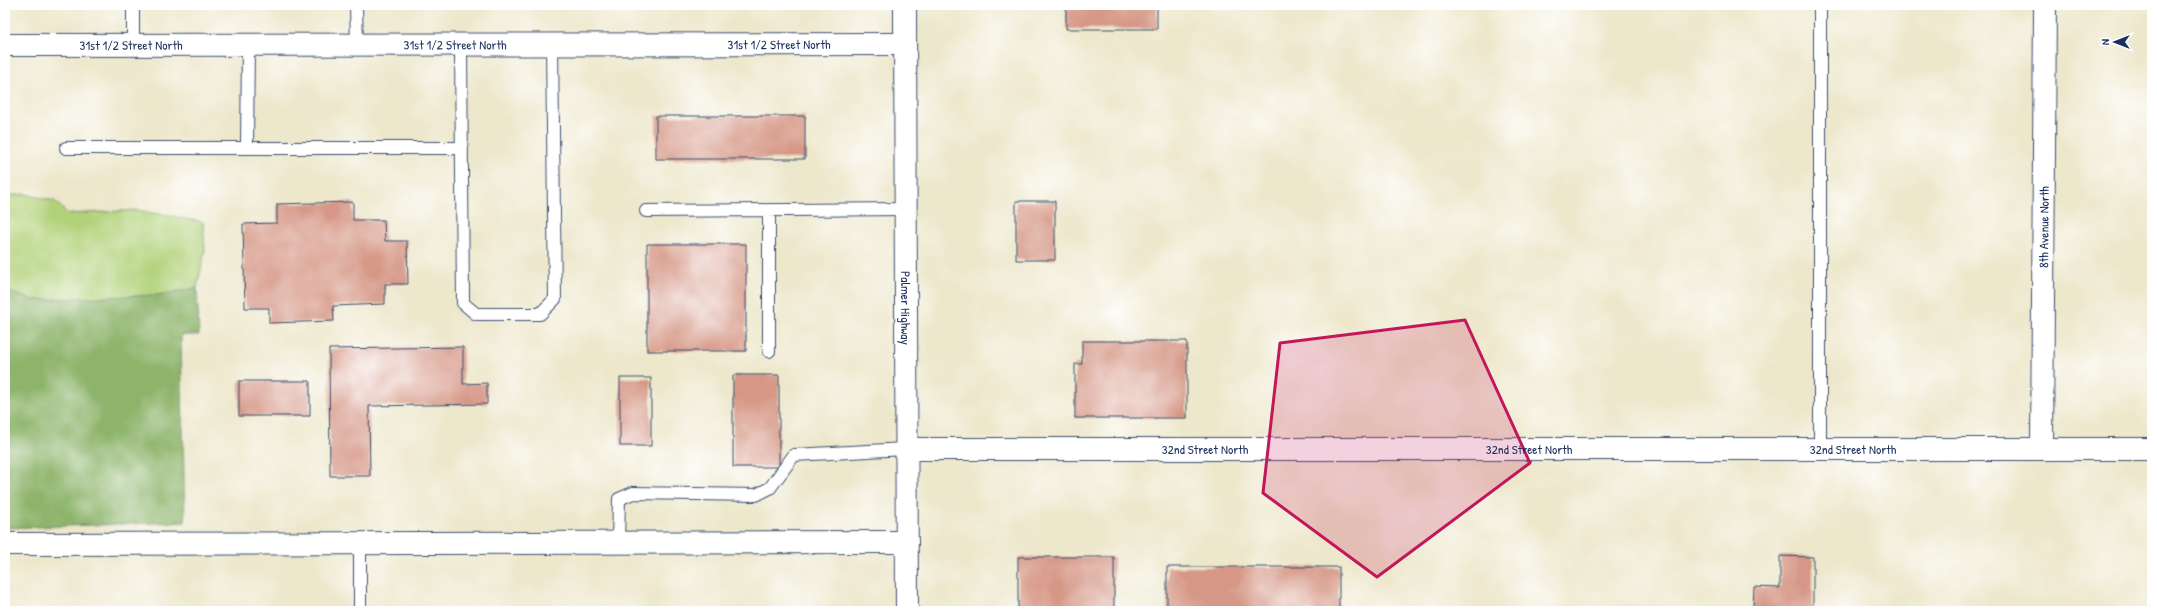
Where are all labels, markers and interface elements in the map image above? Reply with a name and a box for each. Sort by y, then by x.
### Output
north arrow [2095,22,2135,62]
street label: 31st 1/2 Street North [404,35,507,54]
street label: 31st 1/2 Street North [728,35,831,53]
street label: 31st 1/2 Street North [80,36,183,54]
text: N [2098,39,2112,45]
street label: 8th Avenue North [2034,186,2053,268]
street label: Palmer Highway [897,271,915,345]
street label: 32nd Street North [1162,440,1249,458]
street label: 32nd Street North [1486,440,1573,458]
street label: 32nd Street North [1810,440,1897,458]

